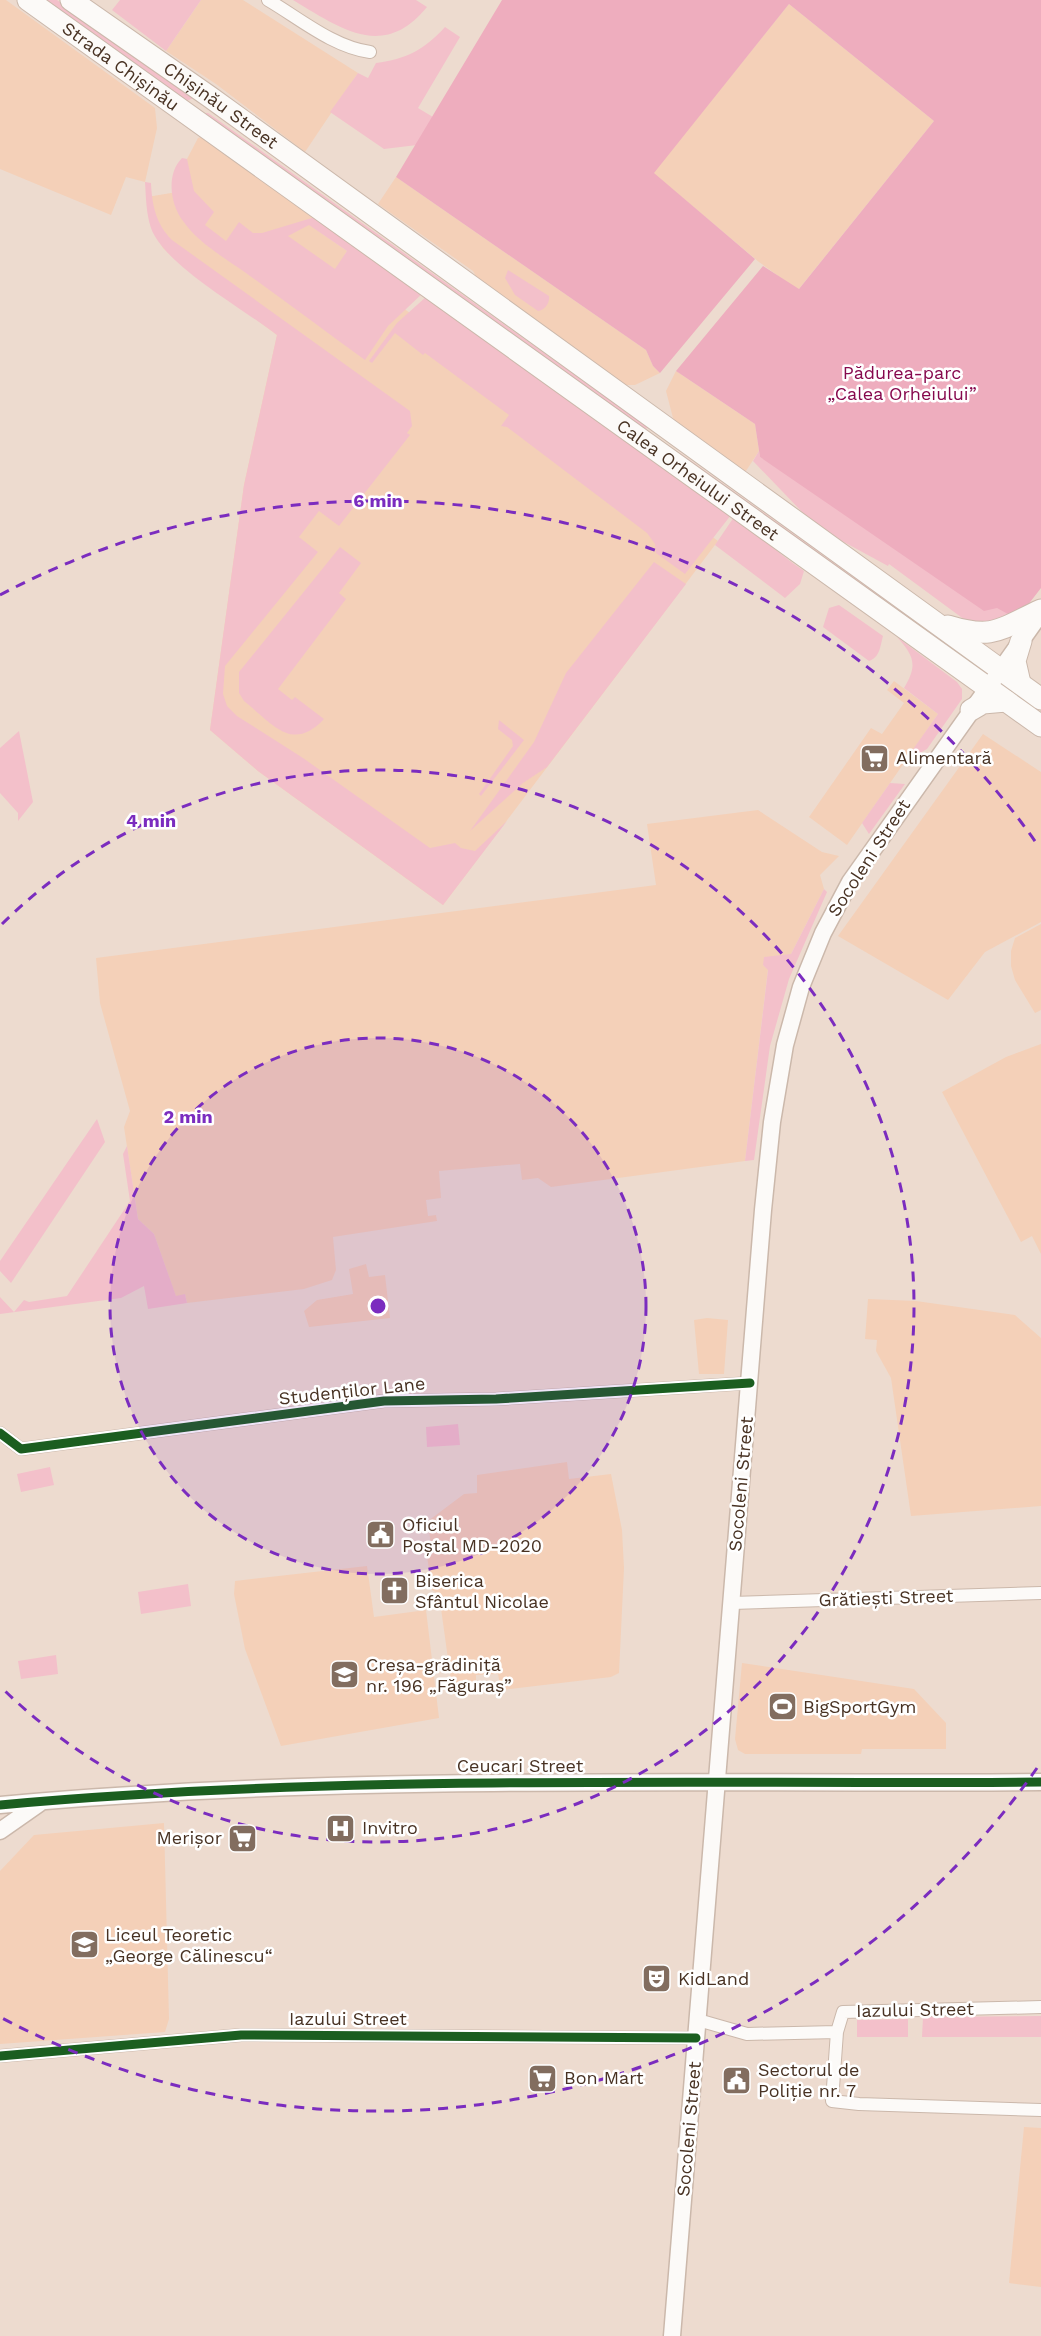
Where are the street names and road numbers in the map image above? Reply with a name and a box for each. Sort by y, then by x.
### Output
street label: Strada Chișinău [58,17,183,115]
street label: Chișinău Street [160,57,283,153]
street label: Calea Orheiului Street [613,414,784,545]
street label: Socoleni Street [823,795,914,920]
street label: Studenților Lane [278,1372,426,1409]
street label: Socoleni Street [724,1415,757,1552]
street label: Grătiești Street [818,1585,954,1610]
street label: Ceucari Street [457,1755,584,1776]
street label: Iazului Street [856,1998,975,2021]
street label: Iazului Street [289,2008,407,2029]
street label: Socoleni Street [672,2060,705,2197]

